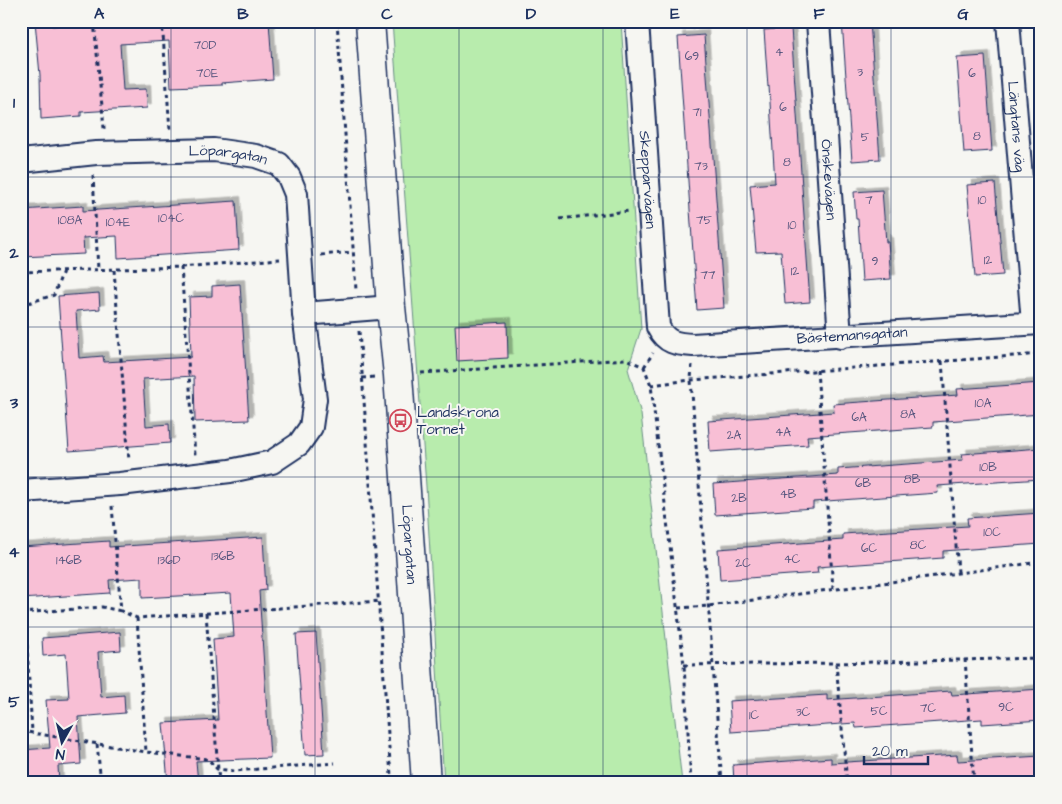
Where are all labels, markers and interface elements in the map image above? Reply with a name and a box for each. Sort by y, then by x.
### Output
text: A [94,3,105,25]
text: B [237,3,249,25]
text: C [381,3,393,25]
text: D [526,3,537,25]
text: E [670,3,680,25]
text: F [813,3,825,25]
text: G [957,3,969,25]
house number: 70D [194,37,217,54]
house number: 4 [775,44,783,61]
house number: 69 [685,48,699,65]
house number: 3 [857,64,863,81]
house number: 70E [196,65,218,82]
house number: 6 [968,65,976,82]
street label: Längtans väg [1003,80,1031,173]
text: 1 [13,92,16,114]
house number: 6 [779,99,787,116]
house number: 71 [693,104,702,121]
house number: 8 [973,128,981,145]
house number: 5 [861,129,870,146]
street label: Skepparvägen [634,130,662,230]
street label: Önskevägen [816,138,842,221]
street label: Löpargatan [188,139,271,170]
house number: 8 [783,154,791,171]
house number: 73 [694,158,708,175]
house number: 7 [865,192,873,209]
house number: 10 [977,192,987,209]
house number: 104C [158,210,184,227]
house number: 108A [58,212,83,229]
house number: 75 [696,212,712,229]
house number: 104E [106,214,130,231]
house number: 10 [787,217,797,234]
text: 2 [8,242,19,264]
house number: 12 [984,252,992,269]
house number: 9 [872,253,879,270]
house number: 12 [791,263,799,280]
house number: 77 [701,267,716,284]
street label: Bästemansgatan [796,321,909,349]
text: 3 [9,392,19,414]
house number: 10A [975,395,992,412]
place label: Landskrona Tornet [417,402,499,440]
house number: 8A [900,406,916,423]
bus stop icon: Landskrona Tornet [389,409,413,433]
house number: 6A [851,409,867,426]
house number: 4A [775,424,791,441]
house number: 2A [727,427,742,444]
house number: 10B [979,459,997,476]
house number: 8B [904,471,921,488]
house number: 6B [855,475,871,492]
house number: 4B [780,486,797,503]
house number: 2B [731,490,747,507]
street label: Löpargatan [396,504,423,585]
house number: 10C [983,524,1001,541]
house number: 8C [910,537,927,554]
house number: 6C [861,540,878,557]
text: 4 [9,541,20,563]
house number: 136B [211,548,235,565]
house number: 4C [784,551,801,568]
house number: 146B [56,552,82,569]
house number: 136D [158,552,181,569]
house number: 2C [735,555,751,572]
text: 5 [8,691,20,713]
house number: 9C [998,699,1014,716]
house number: 7C [920,700,936,717]
house number: 5C [871,703,888,720]
house number: 3C [796,704,811,721]
house number: 1C [749,707,760,724]
north arrow [38,716,88,766]
scale bar [864,734,928,766]
text: 20 m [872,741,908,762]
text: N [54,743,66,764]

